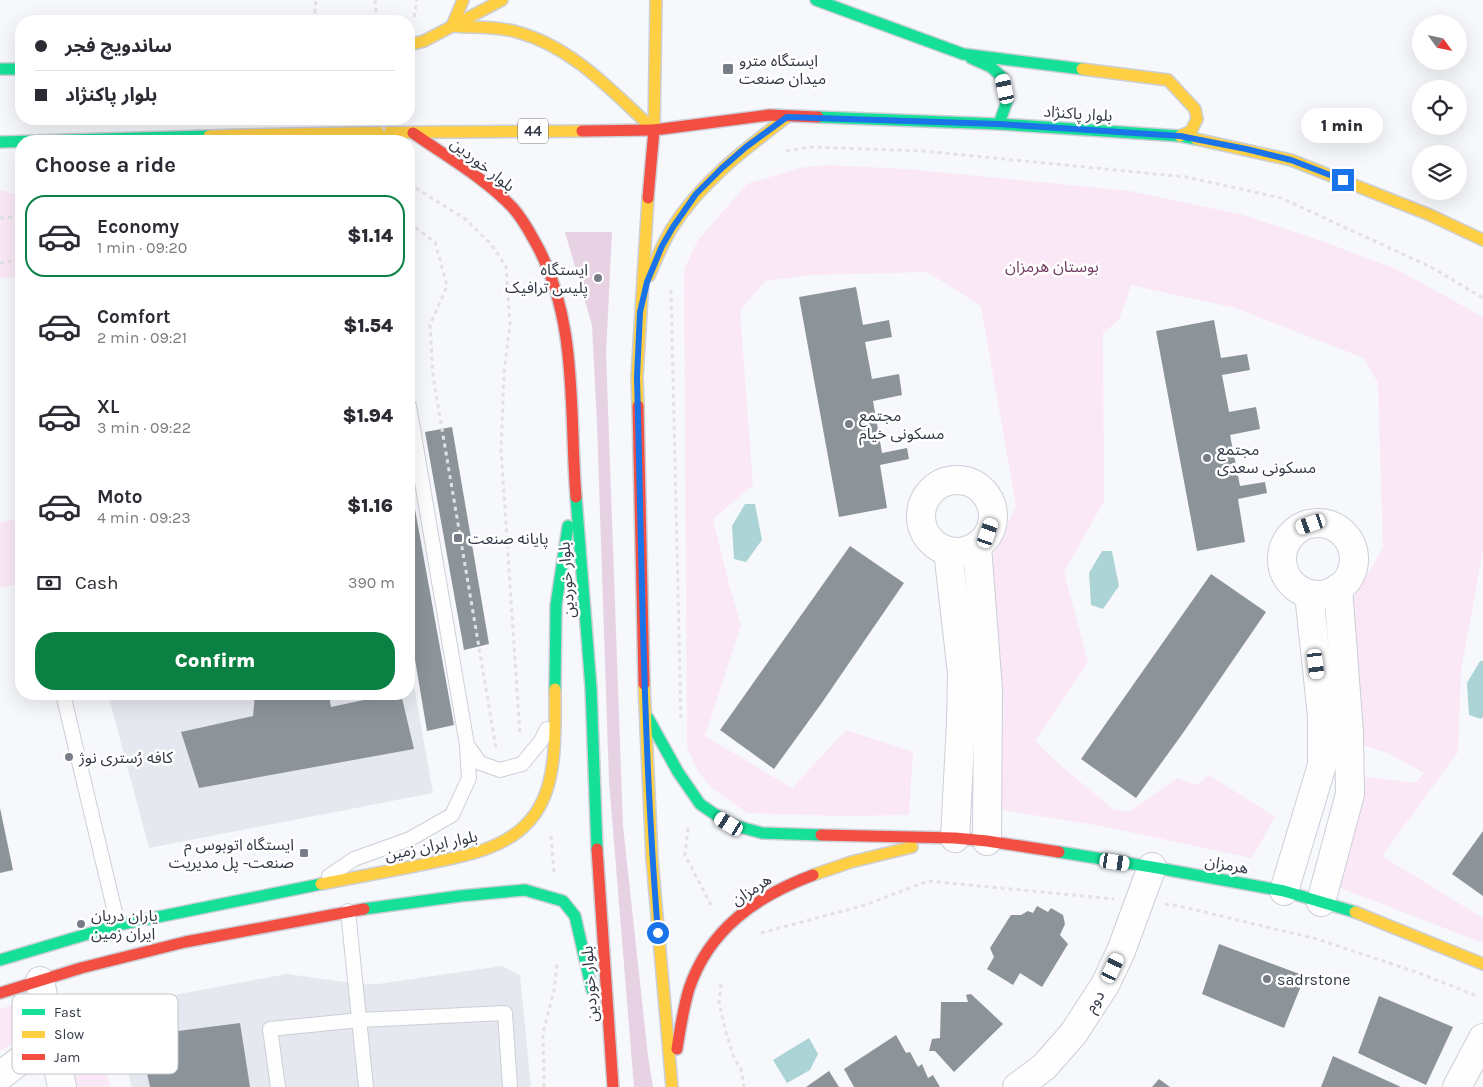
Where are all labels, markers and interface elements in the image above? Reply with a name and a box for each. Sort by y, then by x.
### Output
north arrow [1412,15,1468,70]
map controls [1412,15,1467,200]
text: ساندویچ فجر [65,35,172,57]
place label: ایستگاه مترو میدان صنعت [739,51,826,88]
marker: ایستگاه مترو میدان صنعت [721,62,735,76]
car [994,73,1015,105]
button: locate [1412,80,1467,135]
text: بلوار پاکنژاد [65,84,157,106]
street label: بلوار پاکنژاد [1043,102,1113,127]
callout: 1 min [1302,108,1384,142]
text: 1 min [1321,116,1363,135]
road number: 44 [518,118,548,144]
street label: بلوار خوردین [447,133,519,195]
button: layers [1412,145,1467,200]
text: Choose a ride [35,152,176,178]
route end [1332,169,1354,191]
icon: car [37,214,82,259]
text: Economy [97,216,179,238]
text: $1.14 [347,225,393,247]
text: 1 min · 09:20 [97,238,187,257]
park label: بوستان هرمزان [1005,257,1099,276]
place label: ایستگاه پلیس ترافیک [505,260,588,298]
marker: ایستگاه پلیس ترافیک [592,272,604,284]
icon: car [37,304,82,349]
text: Comfort [97,306,171,328]
text: $1.54 [343,315,393,337]
text: 2 min · 09:21 [97,328,187,347]
icon: car [37,394,82,439]
text: XL [97,396,119,418]
text: $1.94 [342,405,393,427]
place label: مجتمع مسکونی خیام [859,406,944,446]
text: 3 min · 09:22 [97,418,191,437]
marker: مجتمع مسکونی خیام [843,418,855,430]
place label: مجتمع مسکونی سعدی [1217,440,1316,477]
marker: مجتمع مسکونی سعدی [1201,452,1213,464]
icon: car [37,484,82,529]
text: Moto [97,486,143,508]
text: $1.16 [347,495,393,517]
text: 4 min · 09:23 [97,508,191,527]
car [1294,512,1327,536]
car [976,516,999,550]
place label: پایانه صنعت [468,529,549,549]
marker: پایانه صنعت [452,532,464,544]
street label: بلوار خوردین [554,541,579,619]
icon: cash [35,569,63,597]
text: Cash [75,572,119,594]
text: 390 m [348,573,395,592]
button: Confirm [35,632,395,690]
car [1306,648,1325,680]
place label: کافه رُستری نوژ [78,748,173,767]
marker: کافه رُستری نوژ [63,751,75,763]
car [712,810,745,838]
street label: بلوار ایران زمین [383,826,479,865]
place label: ایستگاه اتوبوس م صنعت- پل مدیریت [169,835,294,873]
marker: ایستگاه اتوبوس م صنعت- پل مدیریت [298,847,310,859]
street label: هرمزان [1204,851,1250,878]
car [1099,852,1130,872]
street label: هرمزان [728,869,775,909]
place label: یاران دریان ایران زمین [91,906,158,943]
marker: یاران دریان ایران زمین [75,918,87,930]
route start [647,922,669,944]
street label: بلوار خوردین [577,945,602,1023]
car [1099,951,1126,985]
place label: sadrstone [1277,970,1351,989]
marker: sadrstone [1261,973,1273,985]
street label: دوم [1080,987,1111,1018]
legend [12,994,178,1074]
text: Fast [54,1004,81,1021]
text: Slow [54,1026,84,1043]
text: Jam [54,1049,80,1066]

